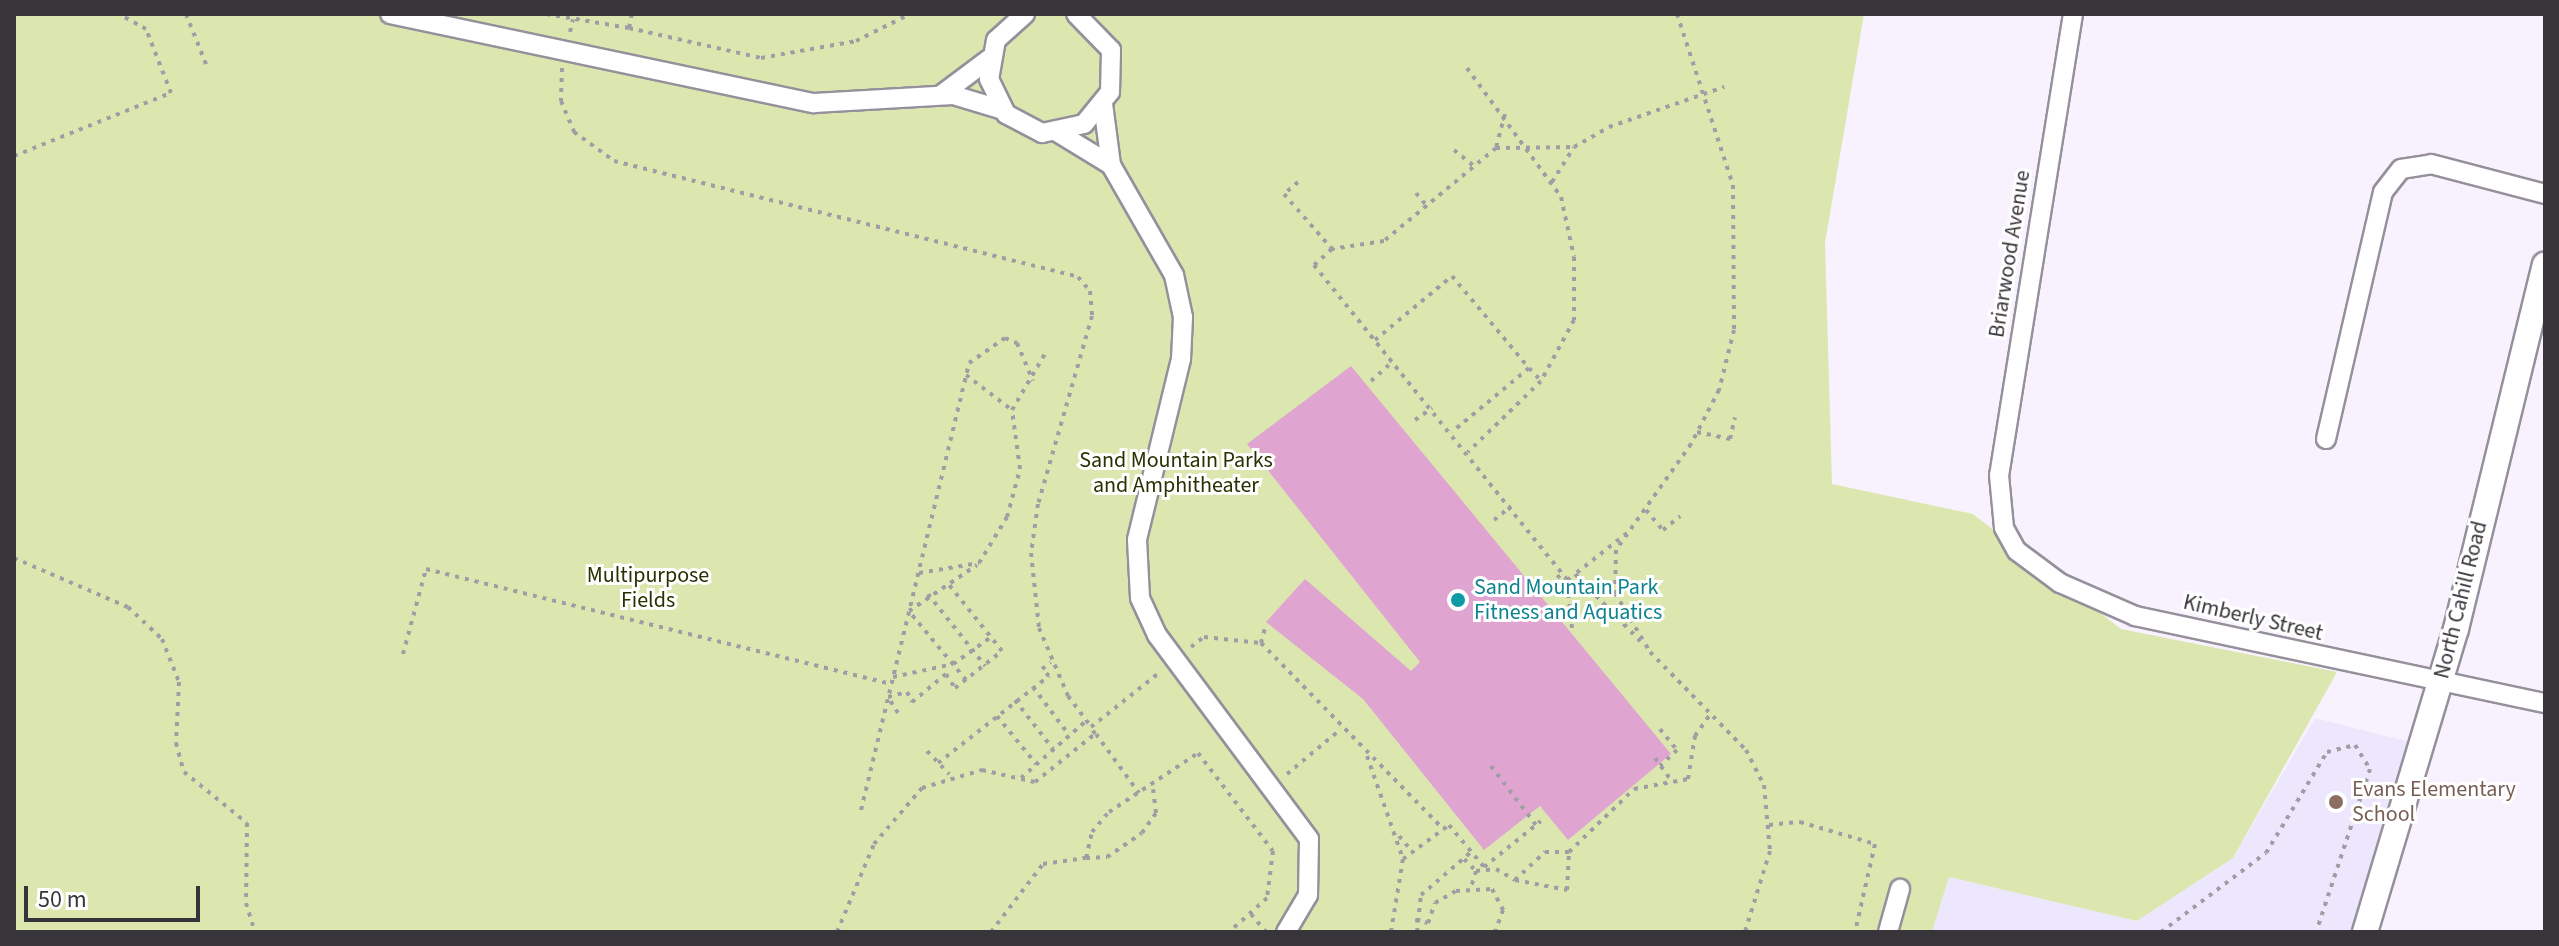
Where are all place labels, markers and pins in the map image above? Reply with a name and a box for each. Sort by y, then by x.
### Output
place label: Sand Mountain Park Fitness and Aquatics [1474,574,1662,626]
marker: Sand Mountain Park Fitness and Aquatics [1449,591,1467,609]
place label: Evans Elementary School [2352,776,2516,828]
marker: Evans Elementary School [2327,793,2345,811]

